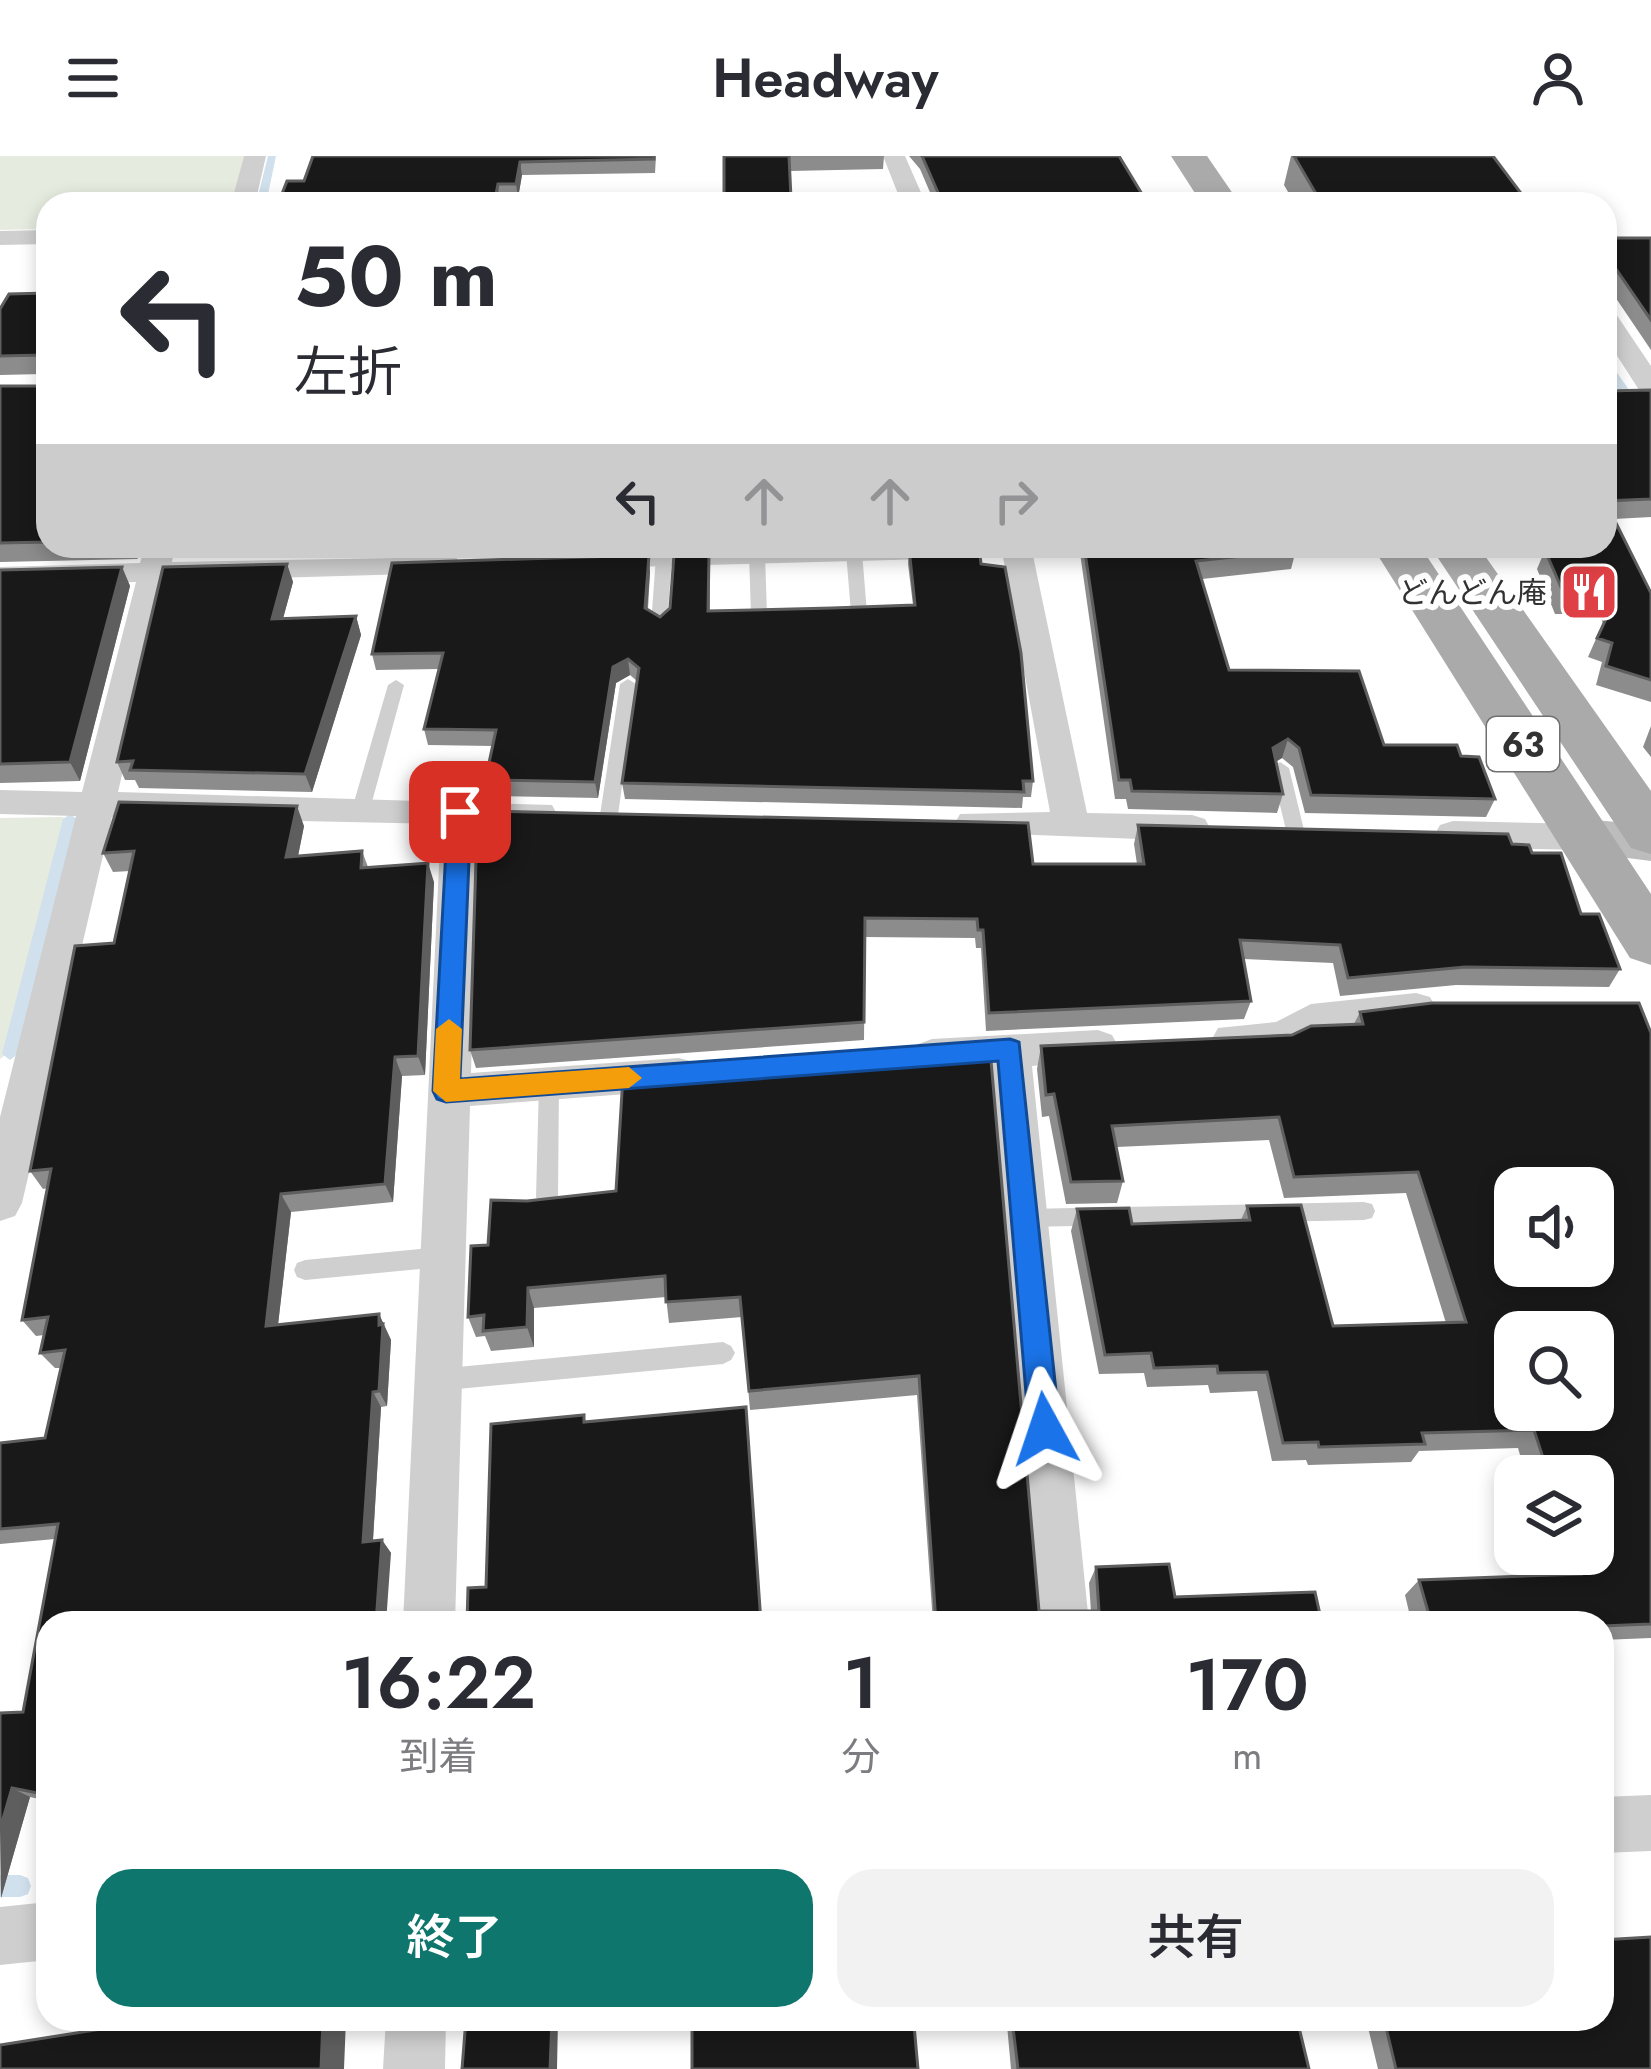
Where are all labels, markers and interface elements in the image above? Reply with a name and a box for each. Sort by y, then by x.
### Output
text: Headway [712,39,939,117]
icon: menu [60,45,126,111]
icon: person [1525,45,1591,111]
text: 50 m [294,216,498,338]
icon: left [96,240,252,396]
text: 左折 [294,333,402,411]
icon: left [605,468,671,534]
icon: ahead [731,468,797,534]
icon: ahead [857,468,923,534]
icon: right [983,468,1049,534]
restaurant icon: どんどん庵 [1558,561,1620,623]
place label: どんどん庵 [1398,571,1547,614]
road number: 63 [1487,717,1559,771]
pin [409,761,511,863]
icon: arrive [427,779,493,845]
map controls [1494,1167,1614,1575]
button: sound [1494,1167,1614,1287]
button: search [1494,1311,1614,1431]
position arrow [982,1366,1108,1492]
button: layers [1494,1455,1614,1575]
text: 16:22 [341,1631,536,1735]
text: 1 [843,1631,878,1735]
text: 170 [1185,1633,1309,1737]
text: m [1232,1727,1262,1784]
text: 到着 [400,1728,478,1785]
text: 分 [841,1728,880,1785]
button: 終了 [96,1869,813,2007]
button: 共有 [837,1869,1554,2007]

